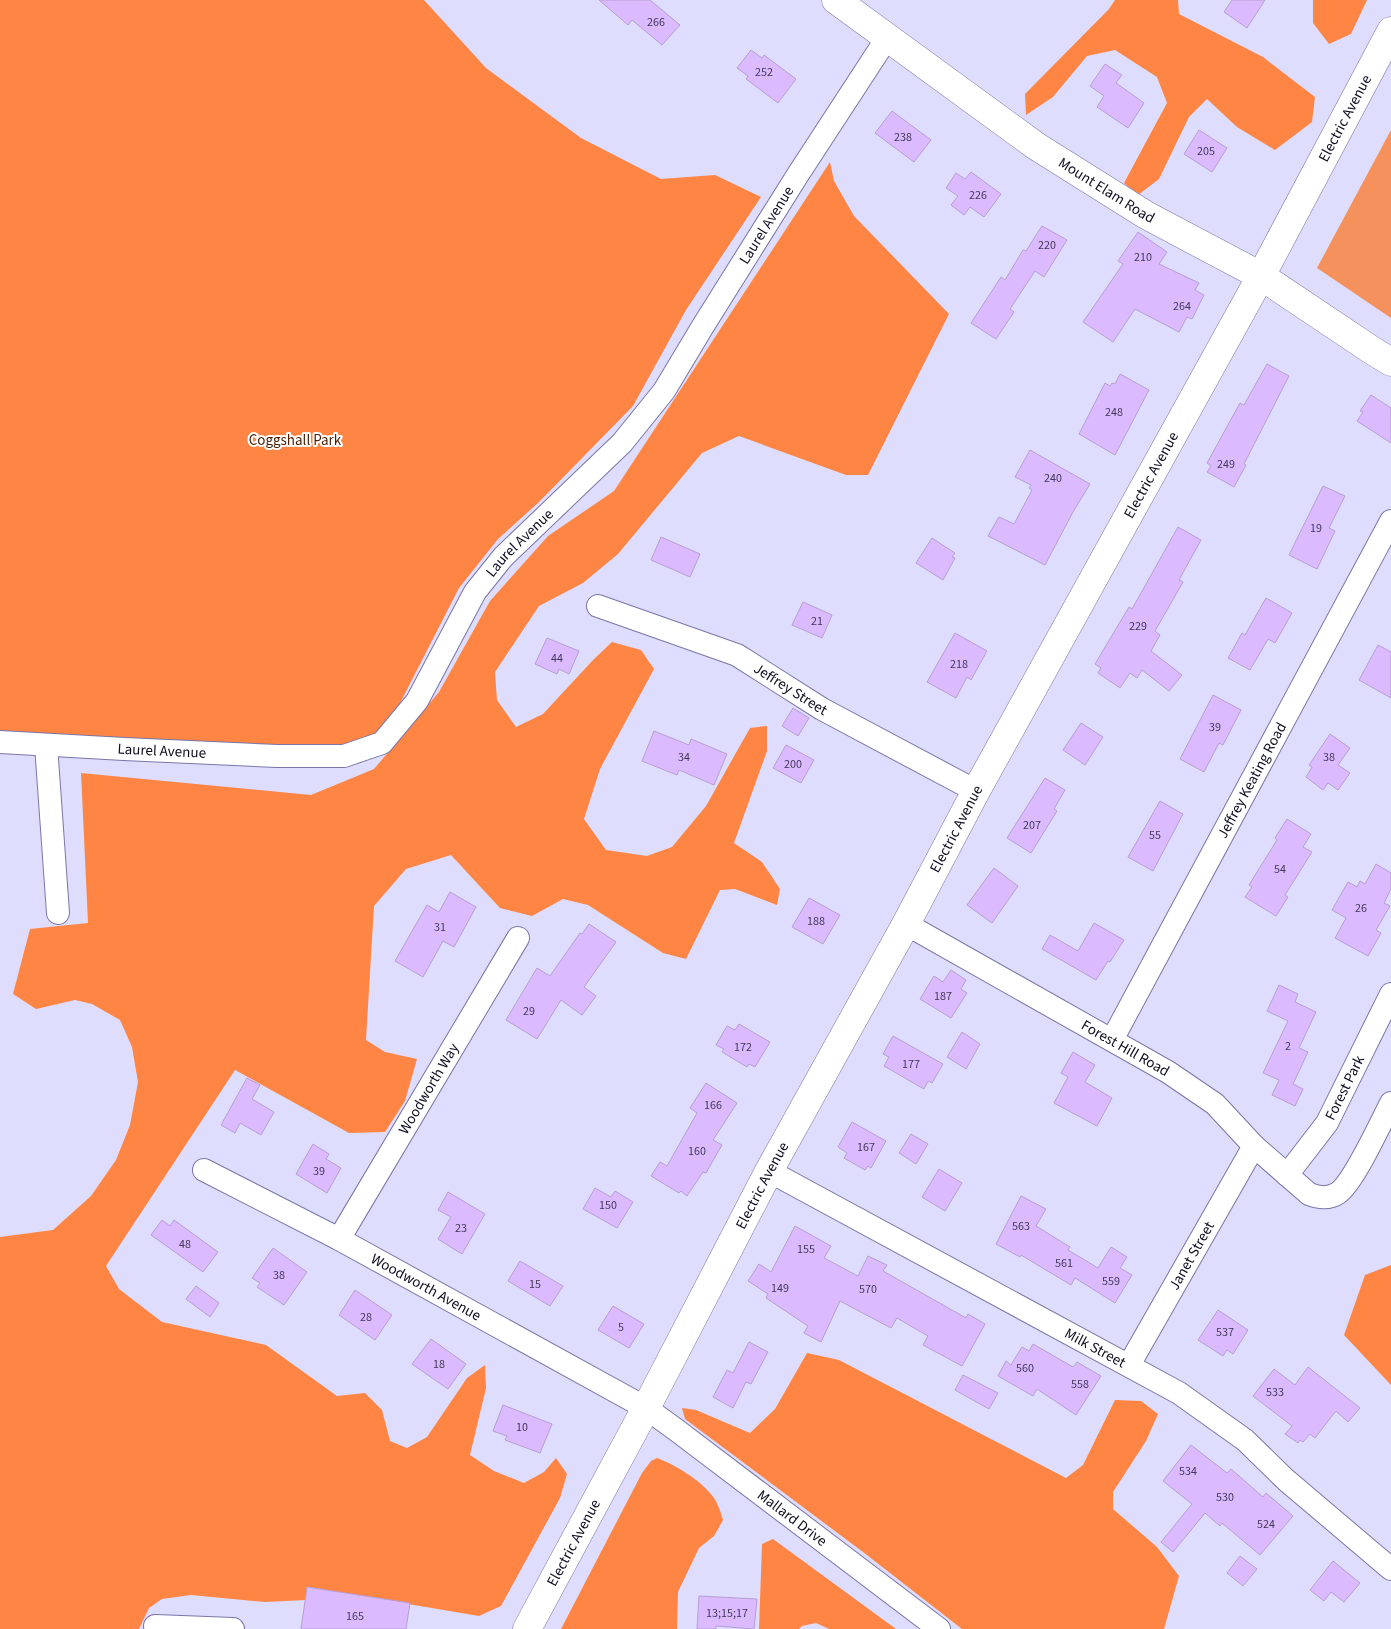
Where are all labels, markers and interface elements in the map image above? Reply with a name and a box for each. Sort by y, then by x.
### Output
house number: 266 [647,14,665,31]
house number: 252 [755,64,773,81]
street label: Electric Avenue [1313,71,1377,166]
house number: 238 [894,129,912,146]
house number: 205 [1197,143,1215,160]
street label: Mount Elam Road [1054,152,1159,228]
street label: Laurel Avenue [734,182,799,268]
house number: 226 [969,187,987,204]
house number: 220 [1038,237,1056,254]
house number: 210 [1134,249,1152,266]
house number: 264 [1173,298,1191,315]
house number: 248 [1105,404,1123,421]
street label: Electric Avenue [1118,428,1183,522]
park label: Coggshall Park [249,430,342,451]
house number: 249 [1217,456,1235,473]
house number: 240 [1044,470,1062,487]
street label: Laurel Avenue [481,504,558,581]
house number: 19 [1310,520,1322,537]
house number: 21 [811,613,823,630]
house number: 229 [1129,618,1147,635]
house number: 44 [551,650,563,667]
house number: 218 [950,656,968,673]
street label: Jeffrey Street [750,658,831,720]
street label: Jeffrey Keating Road [1212,718,1291,842]
house number: 39 [1209,719,1221,736]
street label: Laurel Avenue [117,738,207,763]
house number: 34 [678,749,690,766]
house number: 38 [1323,749,1335,766]
house number: 200 [784,756,802,773]
street label: Electric Avenue [924,781,988,876]
house number: 207 [1023,817,1041,834]
house number: 55 [1149,827,1161,844]
house number: 54 [1274,861,1286,878]
house number: 26 [1355,900,1367,917]
house number: 188 [807,913,825,930]
house number: 31 [434,919,446,936]
house number: 187 [934,988,952,1005]
house number: 29 [523,1003,535,1020]
street label: Forest Hill Road [1077,1015,1173,1081]
house number: 2 [1285,1038,1291,1055]
street label: Woodworth Way [393,1039,464,1138]
house number: 172 [734,1039,752,1056]
street label: Forest Park [1320,1051,1370,1124]
house number: 177 [902,1056,920,1073]
house number: 166 [704,1097,722,1114]
street label: Electric Avenue [730,1138,794,1233]
house number: 167 [857,1139,875,1156]
house number: 160 [688,1143,706,1160]
house number: 39 [313,1163,325,1180]
house number: 150 [599,1197,617,1214]
street label: Janet Street [1164,1217,1219,1294]
house number: 563 [1012,1218,1030,1235]
house number: 23 [455,1220,467,1237]
house number: 48 [179,1236,191,1253]
house number: 155 [797,1241,815,1258]
street label: Woodworth Avenue [367,1248,485,1326]
house number: 561 [1055,1255,1073,1272]
house number: 38 [273,1267,285,1284]
house number: 559 [1102,1273,1120,1290]
house number: 15 [529,1276,541,1293]
house number: 149 [771,1280,789,1297]
house number: 570 [859,1281,877,1298]
house number: 28 [360,1309,372,1326]
house number: 5 [618,1319,624,1336]
street label: Milk Street [1061,1323,1129,1373]
house number: 537 [1216,1324,1234,1341]
house number: 18 [433,1356,445,1373]
house number: 560 [1016,1360,1034,1377]
house number: 558 [1071,1376,1089,1393]
house number: 533 [1266,1384,1284,1401]
house number: 10 [516,1419,528,1436]
house number: 534 [1179,1463,1197,1480]
street label: Mallard Drive [753,1485,832,1551]
house number: 530 [1216,1489,1234,1506]
street label: Electric Avenue [541,1495,605,1590]
house number: 524 [1257,1516,1275,1533]
house number: 13;15;17 [706,1605,748,1622]
house number: 165 [346,1608,364,1625]

